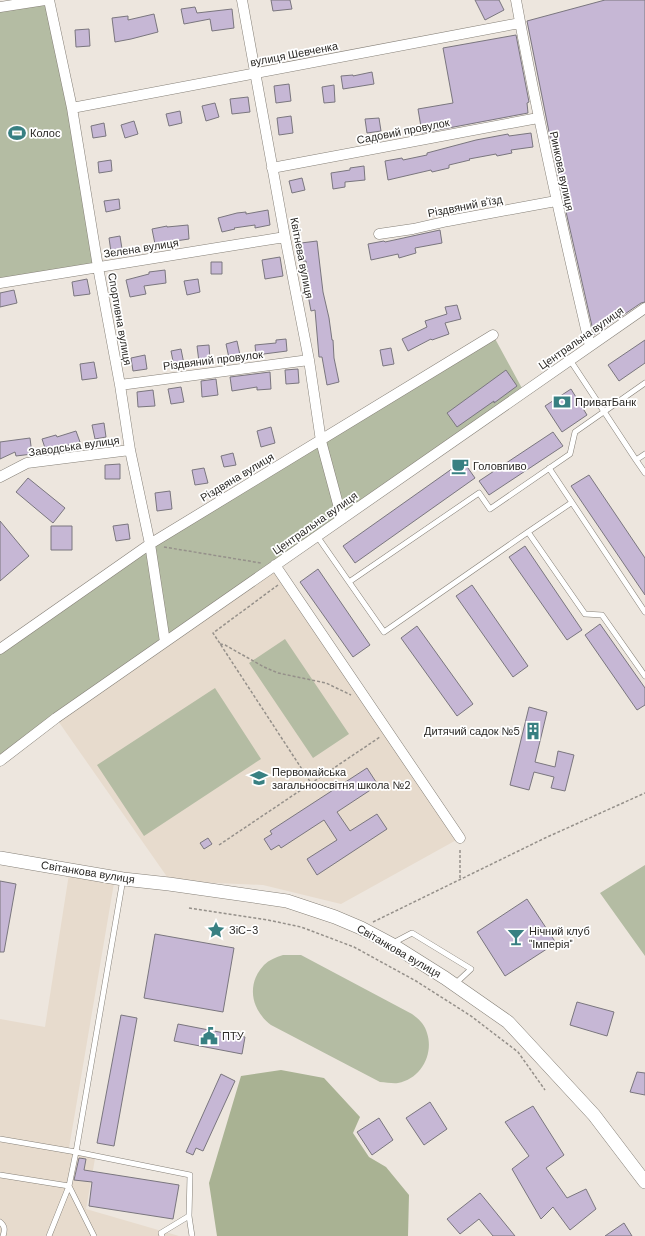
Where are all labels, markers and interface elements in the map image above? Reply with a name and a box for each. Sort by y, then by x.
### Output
street label: вулиця Шевченка [249,38,340,69]
street label: Садовий провулок [355,115,451,147]
sports icon: Колос [7,123,27,143]
place label: Колос [30,126,61,140]
street label: Ринкова вулиця [547,130,577,212]
street label: Різдвяний в'їзд [426,192,504,220]
street label: Квітнева вулиця [287,216,317,300]
street label: Зелена вулиця [103,235,180,261]
street label: Спортивна вулиця [105,272,135,366]
street label: Центральна вулиця [536,303,626,373]
street label: Різдвяний провулок [162,347,264,373]
bank icon: ПриватБанк [552,392,572,412]
place label: ПриватБанк [575,395,636,409]
street label: Заводська вулиця [28,433,120,459]
street label: Різдвяна вулиця [198,449,276,504]
cafe icon: Головпиво [450,456,470,476]
place label: Головпиво [473,459,527,473]
street label: Центральна вулиця [270,488,360,558]
building icon: Дитячий садок №5 [523,721,543,741]
place label: Дитячий садок №5 [424,724,520,738]
place label: Первомайська загальноосвітня школа №2 [272,765,411,792]
school or university icon: Первомайська загальноосвітня школа №2 [249,768,269,788]
street label: Світанкова вулиця [40,858,136,886]
place icon: ЗіС-3 [206,920,226,940]
street label: Світанкова вулиця [354,921,444,981]
place label: ЗіС-3 [229,923,258,937]
place label: Нічний клуб "Імперія" [529,924,590,951]
bar icon: Нічний клуб "Імперія" [506,927,526,947]
public building icon: ПТУ [199,1026,219,1046]
place label: ПТУ [222,1029,245,1043]

